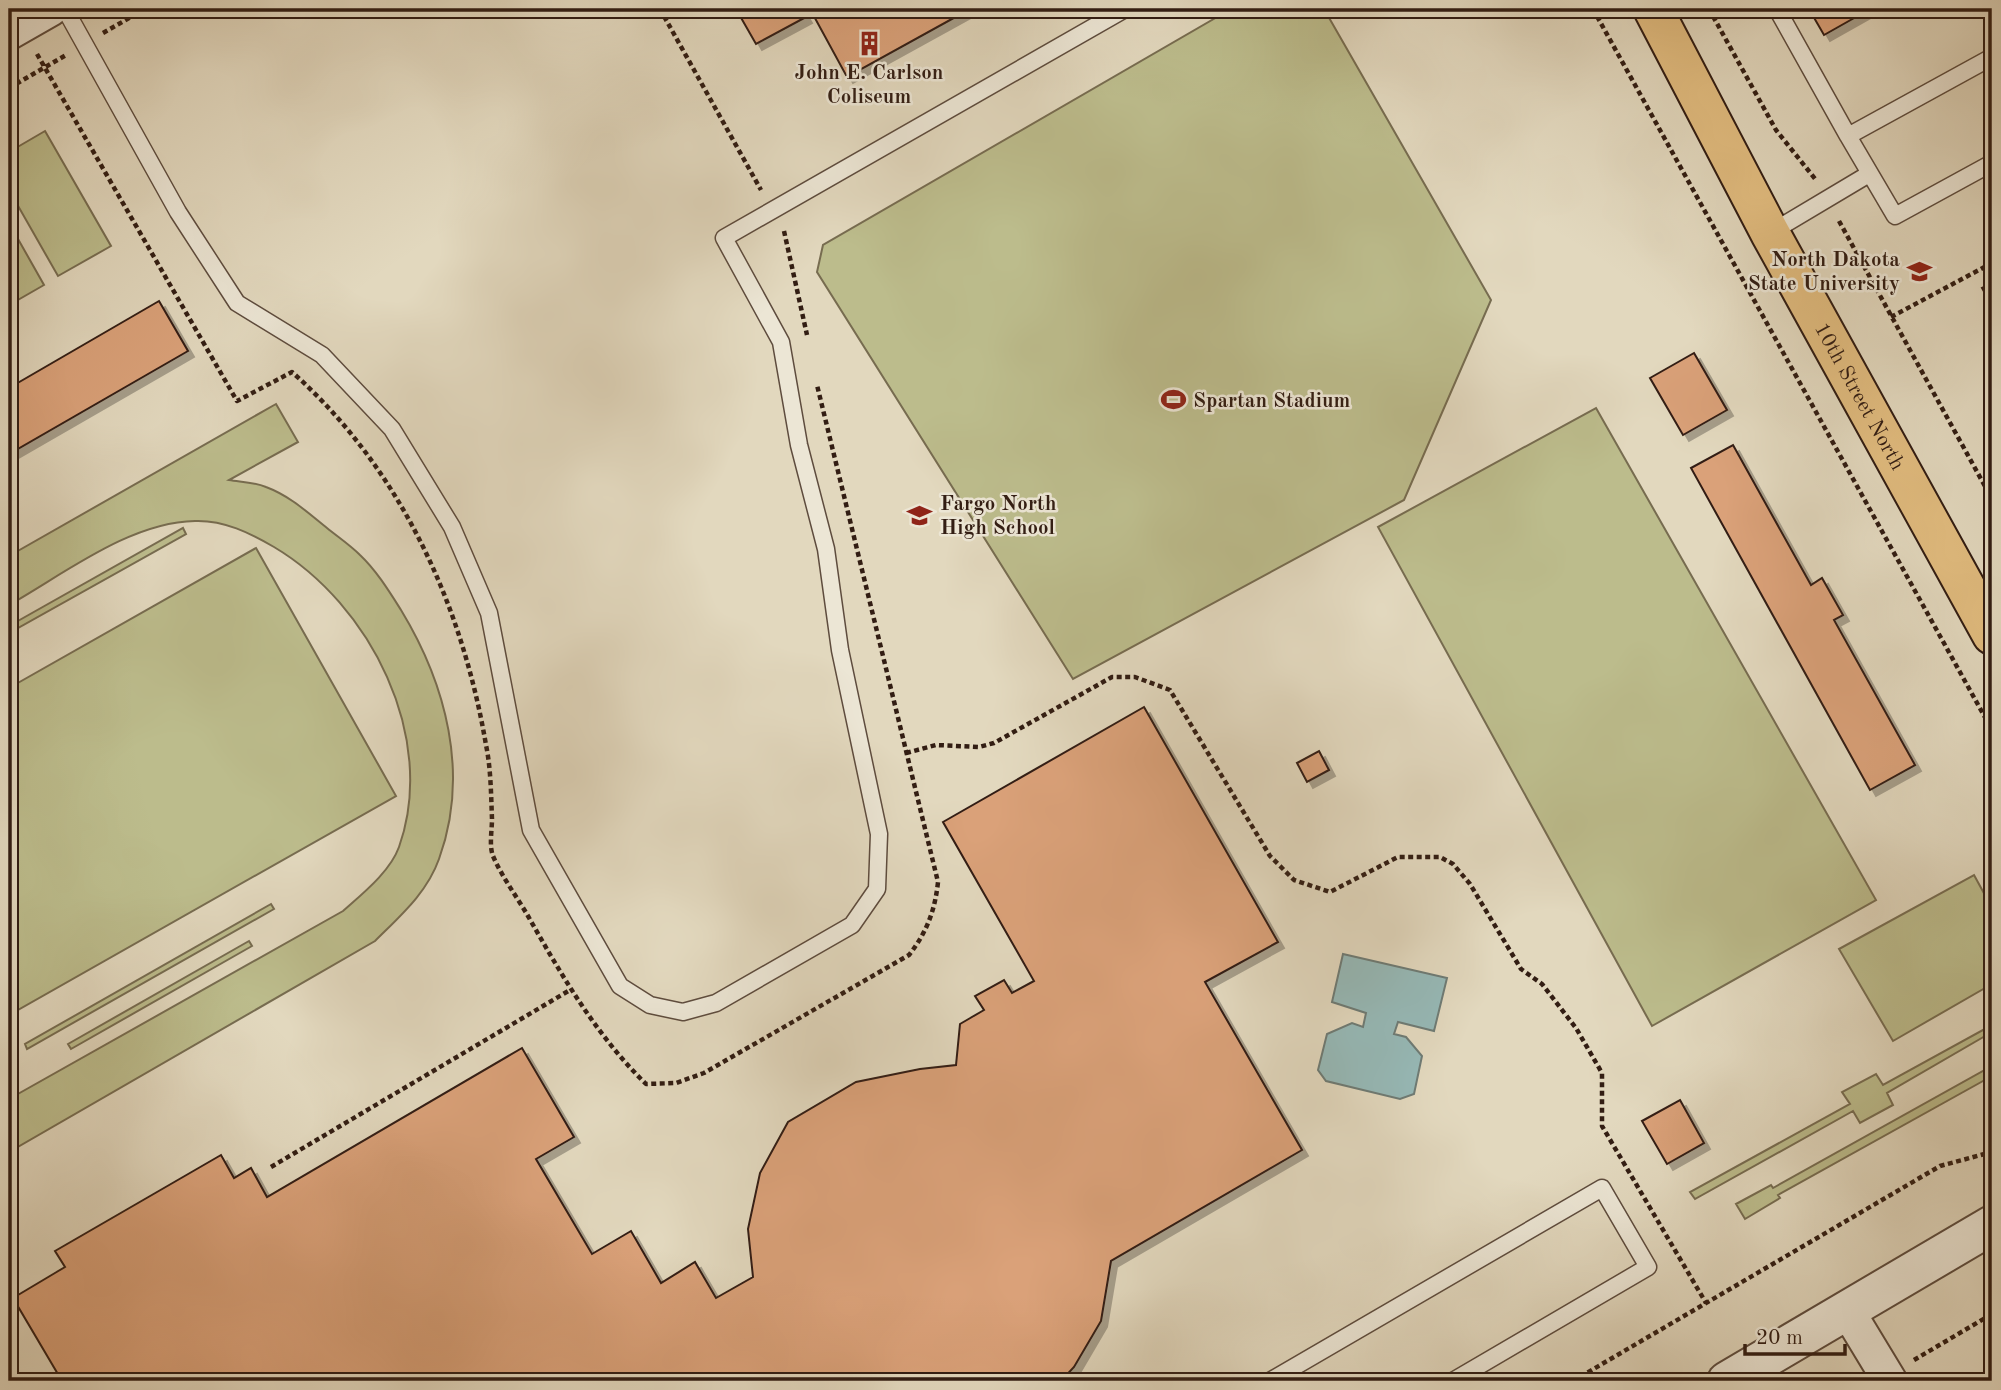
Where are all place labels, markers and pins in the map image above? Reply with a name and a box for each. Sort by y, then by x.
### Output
building icon: John E. Carlson Coliseum [855,29,883,57]
place label: John E. Carlson Coliseum [795,63,943,108]
place label: North Dakota State University [1748,250,1900,295]
school or university icon: North Dakota State University [1906,257,1934,285]
sports icon: Spartan Stadium [1159,386,1187,414]
place label: Spartan Stadium [1193,391,1350,412]
place label: Fargo North High School [940,494,1057,539]
school or university icon: Fargo North High School [906,501,934,529]

